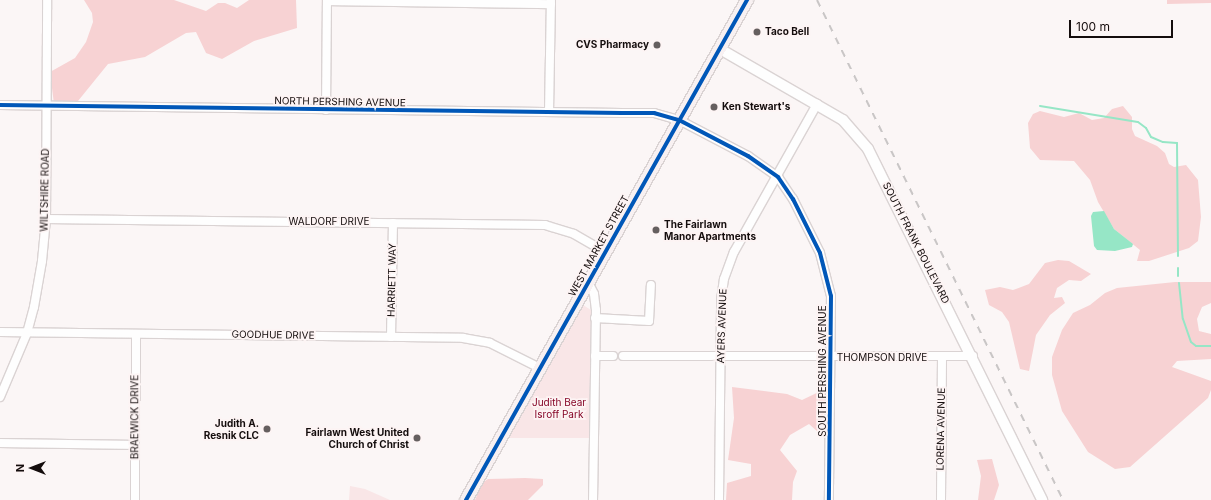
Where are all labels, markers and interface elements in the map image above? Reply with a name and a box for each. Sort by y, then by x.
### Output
scale bar [1071,12,1175,38]
text: 100 m [1076,19,1110,34]
place label: Taco Bell [765,26,809,38]
marker: Taco Bell [752,27,762,37]
place label: CVS Pharmacy [576,39,649,51]
marker: CVS Pharmacy [652,40,662,50]
street label: NORTH PERSHING AVENUE [274,95,406,109]
place label: Ken Stewart's [722,101,790,113]
marker: Ken Stewart's [709,102,719,112]
street label: WILTSHIRE ROAD [38,148,52,232]
street label: SOUTH FRANK BOULEVARD [880,180,952,306]
street label: WEST MARKET STREET [566,193,632,299]
street label: WALDORF DRIVE [288,216,370,228]
place label: The Fairlawn Manor Apartments [664,218,756,242]
marker: The Fairlawn Manor Apartments [651,225,661,235]
street label: HARRIETT WAY [385,243,399,317]
street label: AYERS AVENUE [715,288,729,364]
street label: SOUTH PERSHING AVENUE [817,305,829,437]
street label: GOODHUE DRIVE [231,328,315,342]
street label: THOMPSON DRIVE [837,352,927,364]
street label: BRAEWICK DRIVE [129,375,141,459]
street label: LORENA AVENUE [934,387,948,471]
park label: Judith Bear Isroff Park [532,396,586,420]
place label: Judith A. Resnik CLC [204,417,259,440]
marker: Judith A. Resnik CLC [262,424,272,434]
place label: Fairlawn West United Church of Christ [305,426,409,450]
marker: Fairlawn West United Church of Christ [412,433,422,443]
north arrow [12,448,52,488]
text: N [13,464,27,472]

